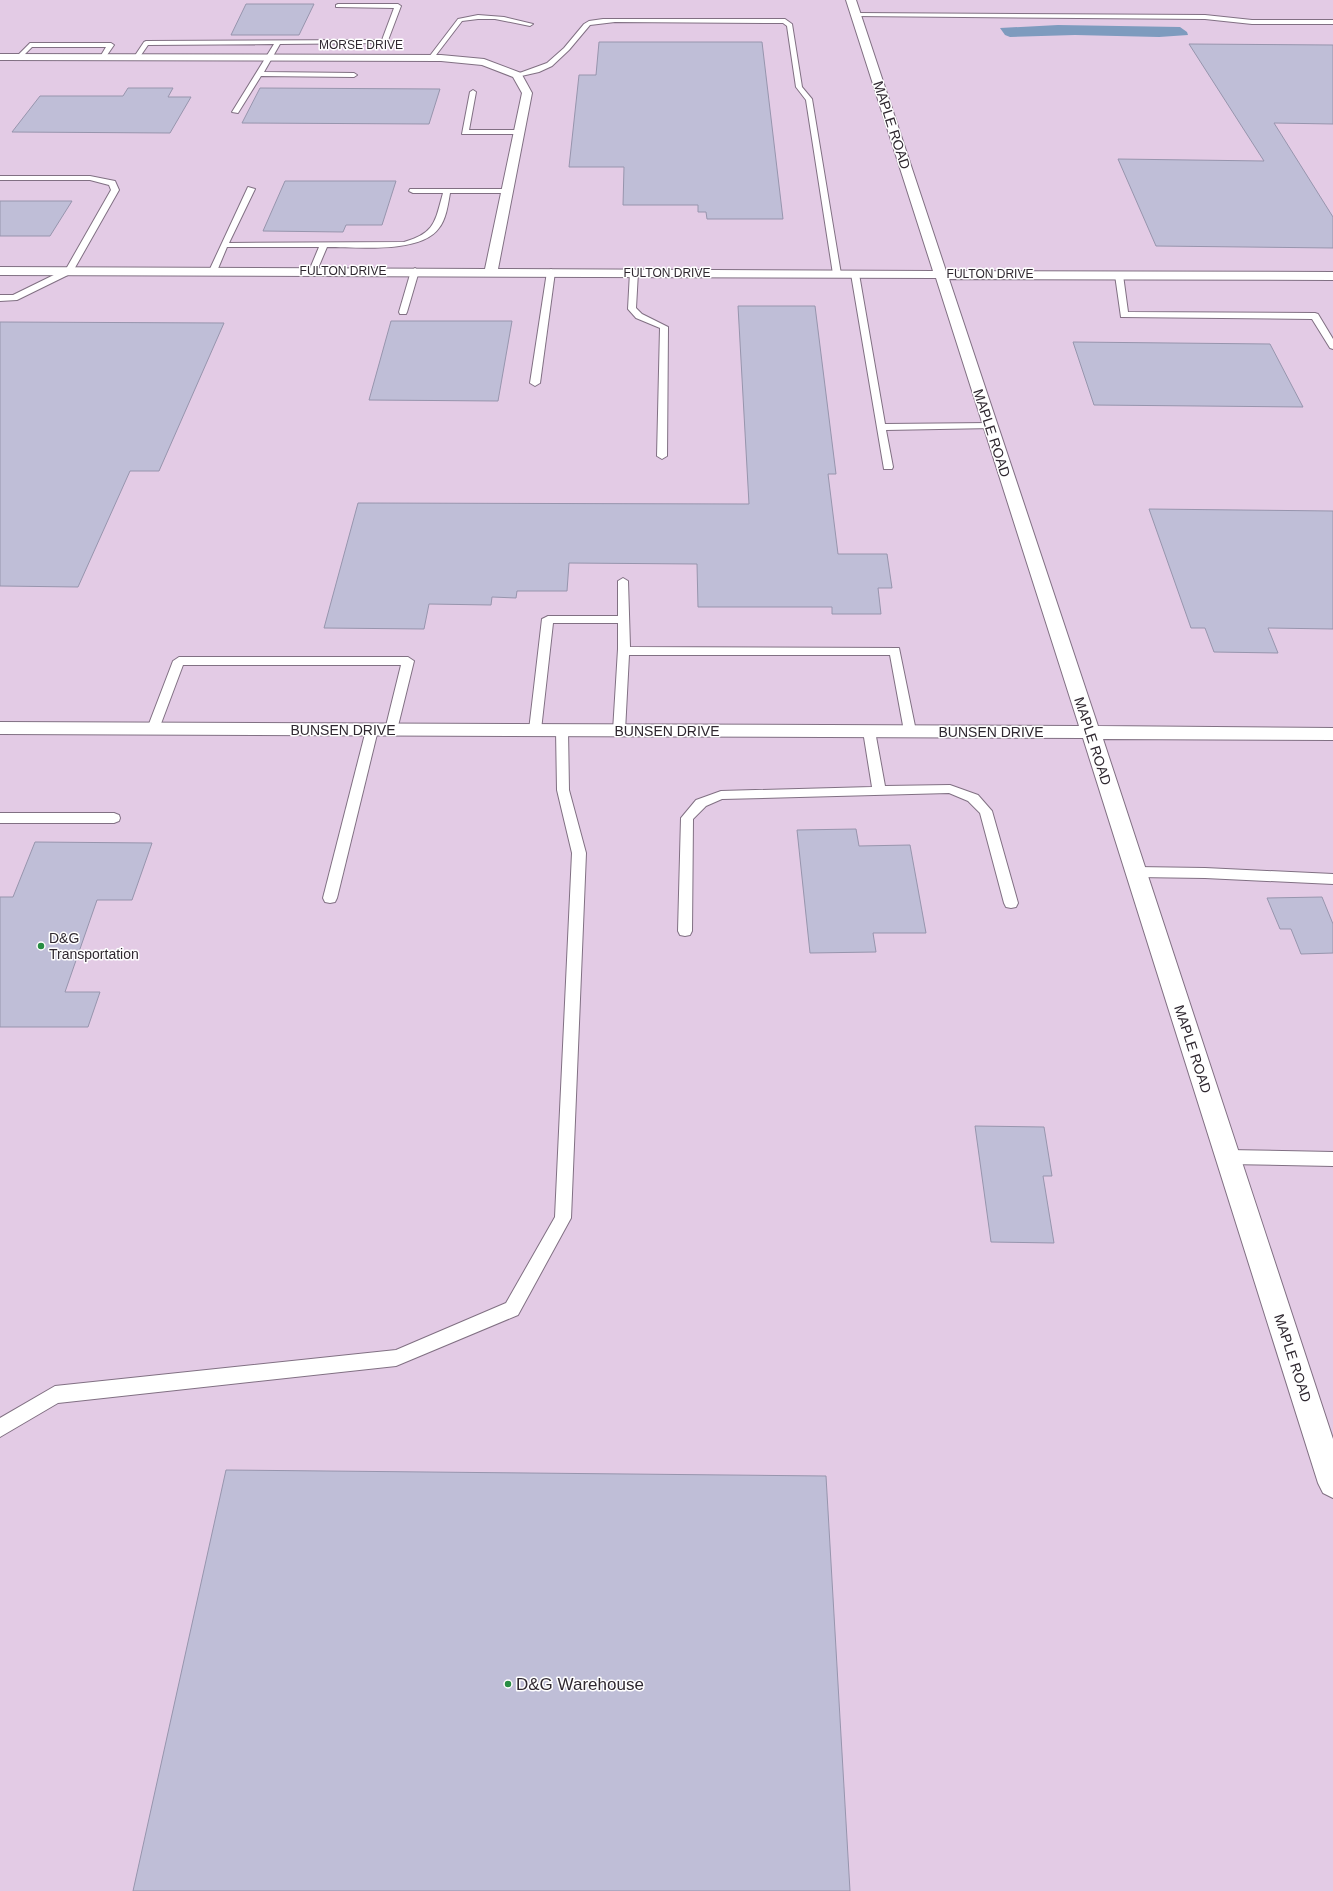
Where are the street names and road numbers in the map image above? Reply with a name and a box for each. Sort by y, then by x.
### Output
street label: MORSE DRIVE [319,38,403,52]
street label: MAPLE ROAD [870,79,914,171]
street label: FULTON DRIVE [300,264,386,278]
street label: FULTON DRIVE [624,266,710,280]
street label: FULTON DRIVE [947,267,1033,281]
street label: MAPLE ROAD [970,387,1014,479]
street label: MAPLE ROAD [1071,695,1115,787]
street label: BUNSEN DRIVE [290,722,396,738]
street label: BUNSEN DRIVE [614,723,720,739]
street label: BUNSEN DRIVE [938,724,1044,740]
street label: MAPLE ROAD [1171,1003,1215,1095]
street label: MAPLE ROAD [1271,1312,1315,1404]

